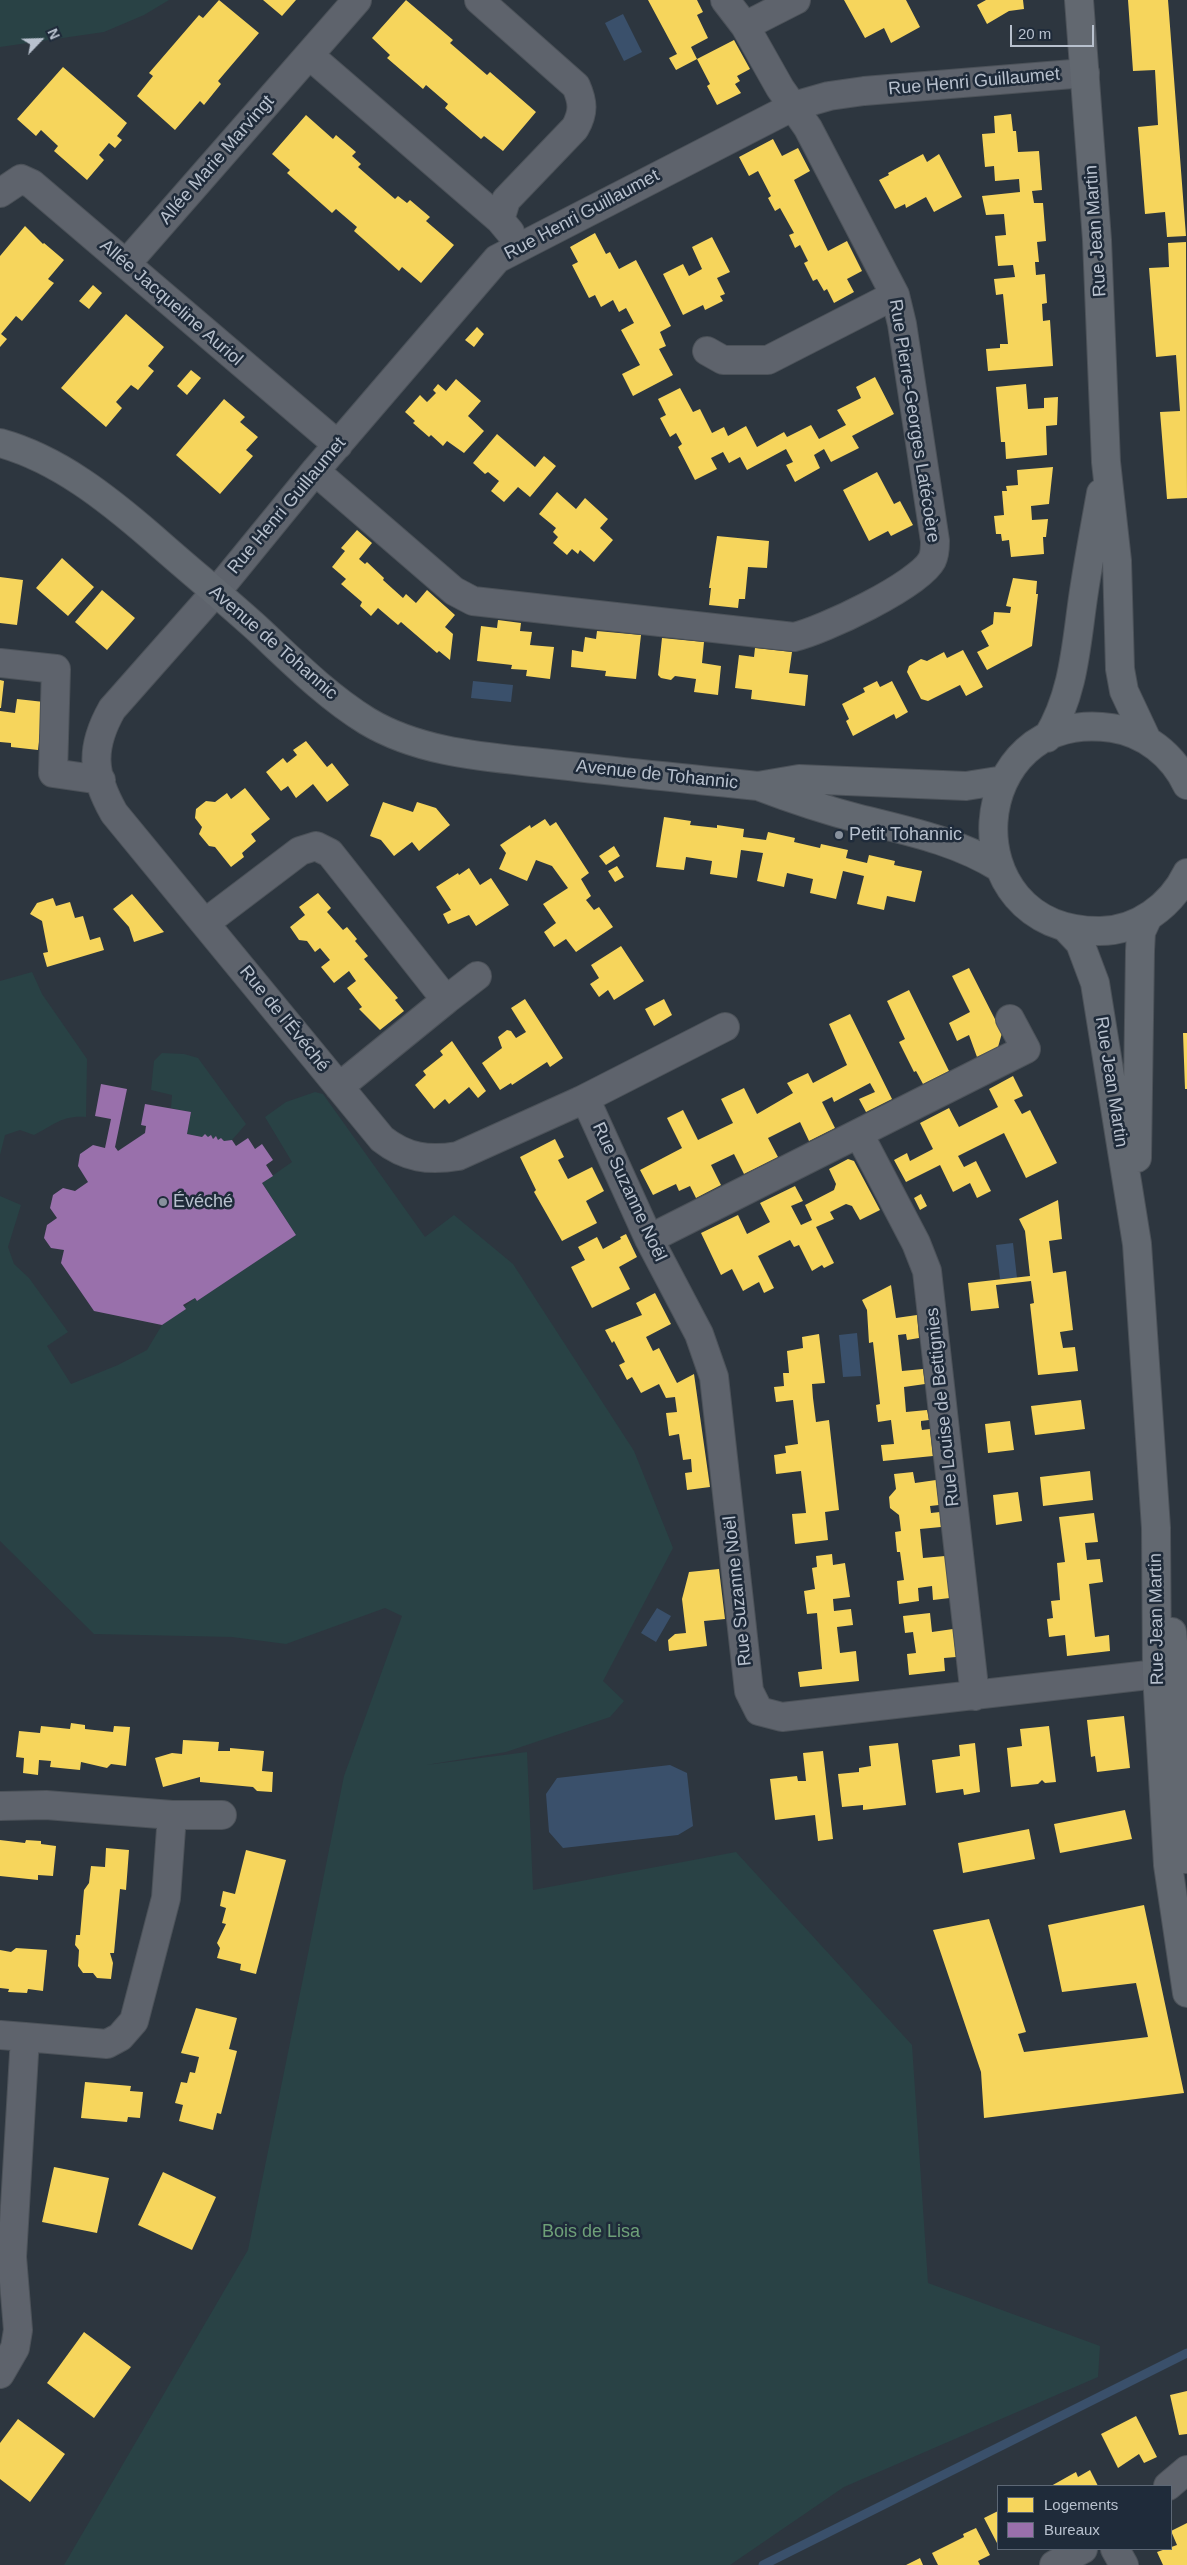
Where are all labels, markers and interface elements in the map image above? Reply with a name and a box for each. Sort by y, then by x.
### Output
north arrow [15,15,65,65]
scale bar [1012,15,1096,47]
text: 20 m [1018,25,1051,42]
text: N [44,26,63,42]
street label: Rue Henri Guillaumet [887,64,1061,100]
street label: Allée Marie Marvingt [155,91,279,229]
street label: Rue Jean Martin [1081,164,1111,298]
street label: Rue Henri Guillaumet [501,165,663,265]
street label: Allée Jacqueline Auriol [95,235,247,371]
street label: Rue Pierre-Georges Latécoère [884,298,944,544]
street label: Rue Henri Guillaumet [223,433,351,579]
street label: Avenue de Tohannic [204,581,342,705]
street label: Avenue de Tohannic [575,756,739,794]
place label: Petit Tohannic [849,824,962,846]
marker: Petit Tohannic [833,829,845,841]
street label: Rue de l'Évéché [235,961,333,1077]
street label: Rue Jean Martin [1090,1015,1132,1149]
street label: Rue Suzanne Noël [587,1119,671,1265]
place label: Évéché [173,1191,233,1213]
marker: Évéché [157,1196,169,1208]
street label: Rue Louise de Bettignies [922,1306,964,1508]
street label: Rue Suzanne Noël [719,1515,757,1667]
street label: Rue Jean Martin [1145,1553,1169,1685]
park label: Bois de Lisa [542,2221,640,2243]
legend [997,2485,1172,2550]
text: Logements [1044,2496,1118,2513]
text: Bureaux [1044,2521,1100,2538]

